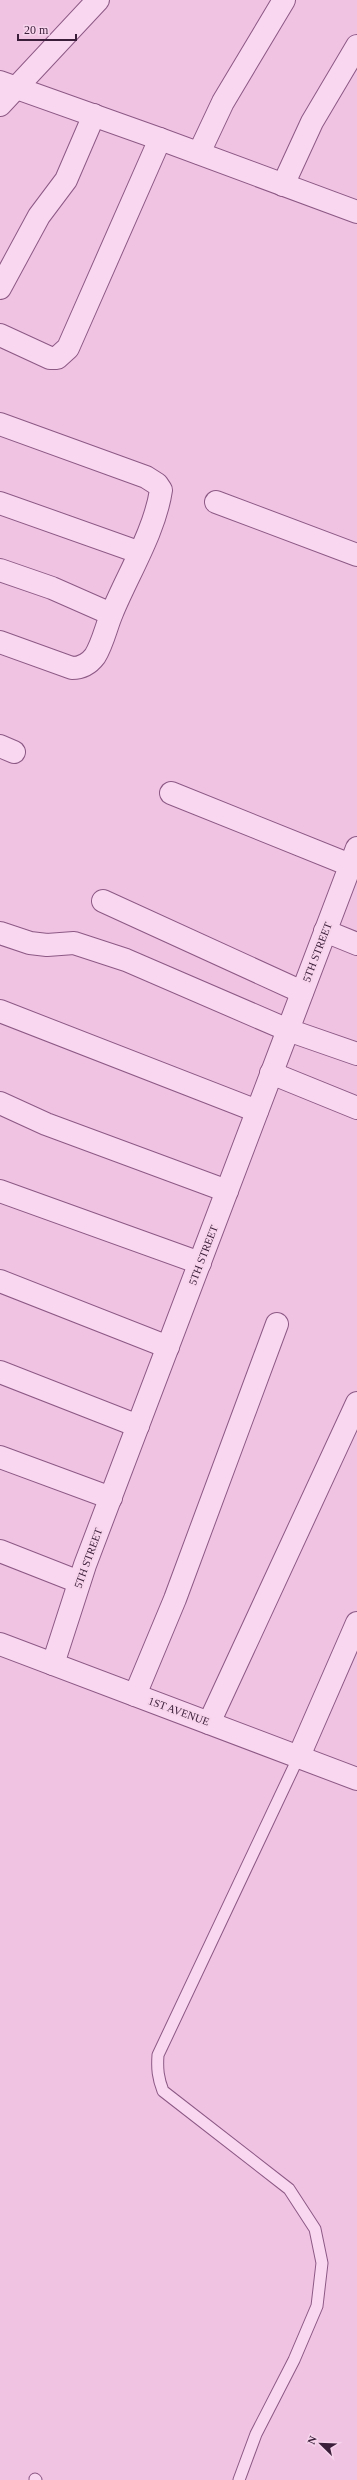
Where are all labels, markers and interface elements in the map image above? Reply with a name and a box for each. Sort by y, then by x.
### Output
scale bar [18,16,76,42]
text: 20 m [24,23,49,37]
street label: 5TH STREET [300,920,334,984]
street label: 5TH STREET [186,1223,220,1287]
street label: 5TH STREET [72,1526,105,1590]
street label: 1ST AVENUE [147,1694,211,1728]
north arrow [301,2424,341,2464]
text: N [305,2434,319,2446]

